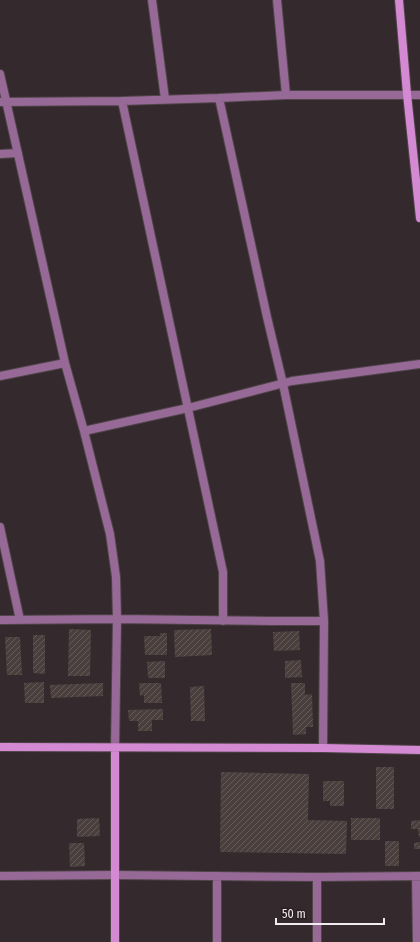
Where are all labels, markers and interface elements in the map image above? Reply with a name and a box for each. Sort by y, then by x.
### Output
scale bar [276,900,384,926]
text: 50 m [282,907,306,921]

